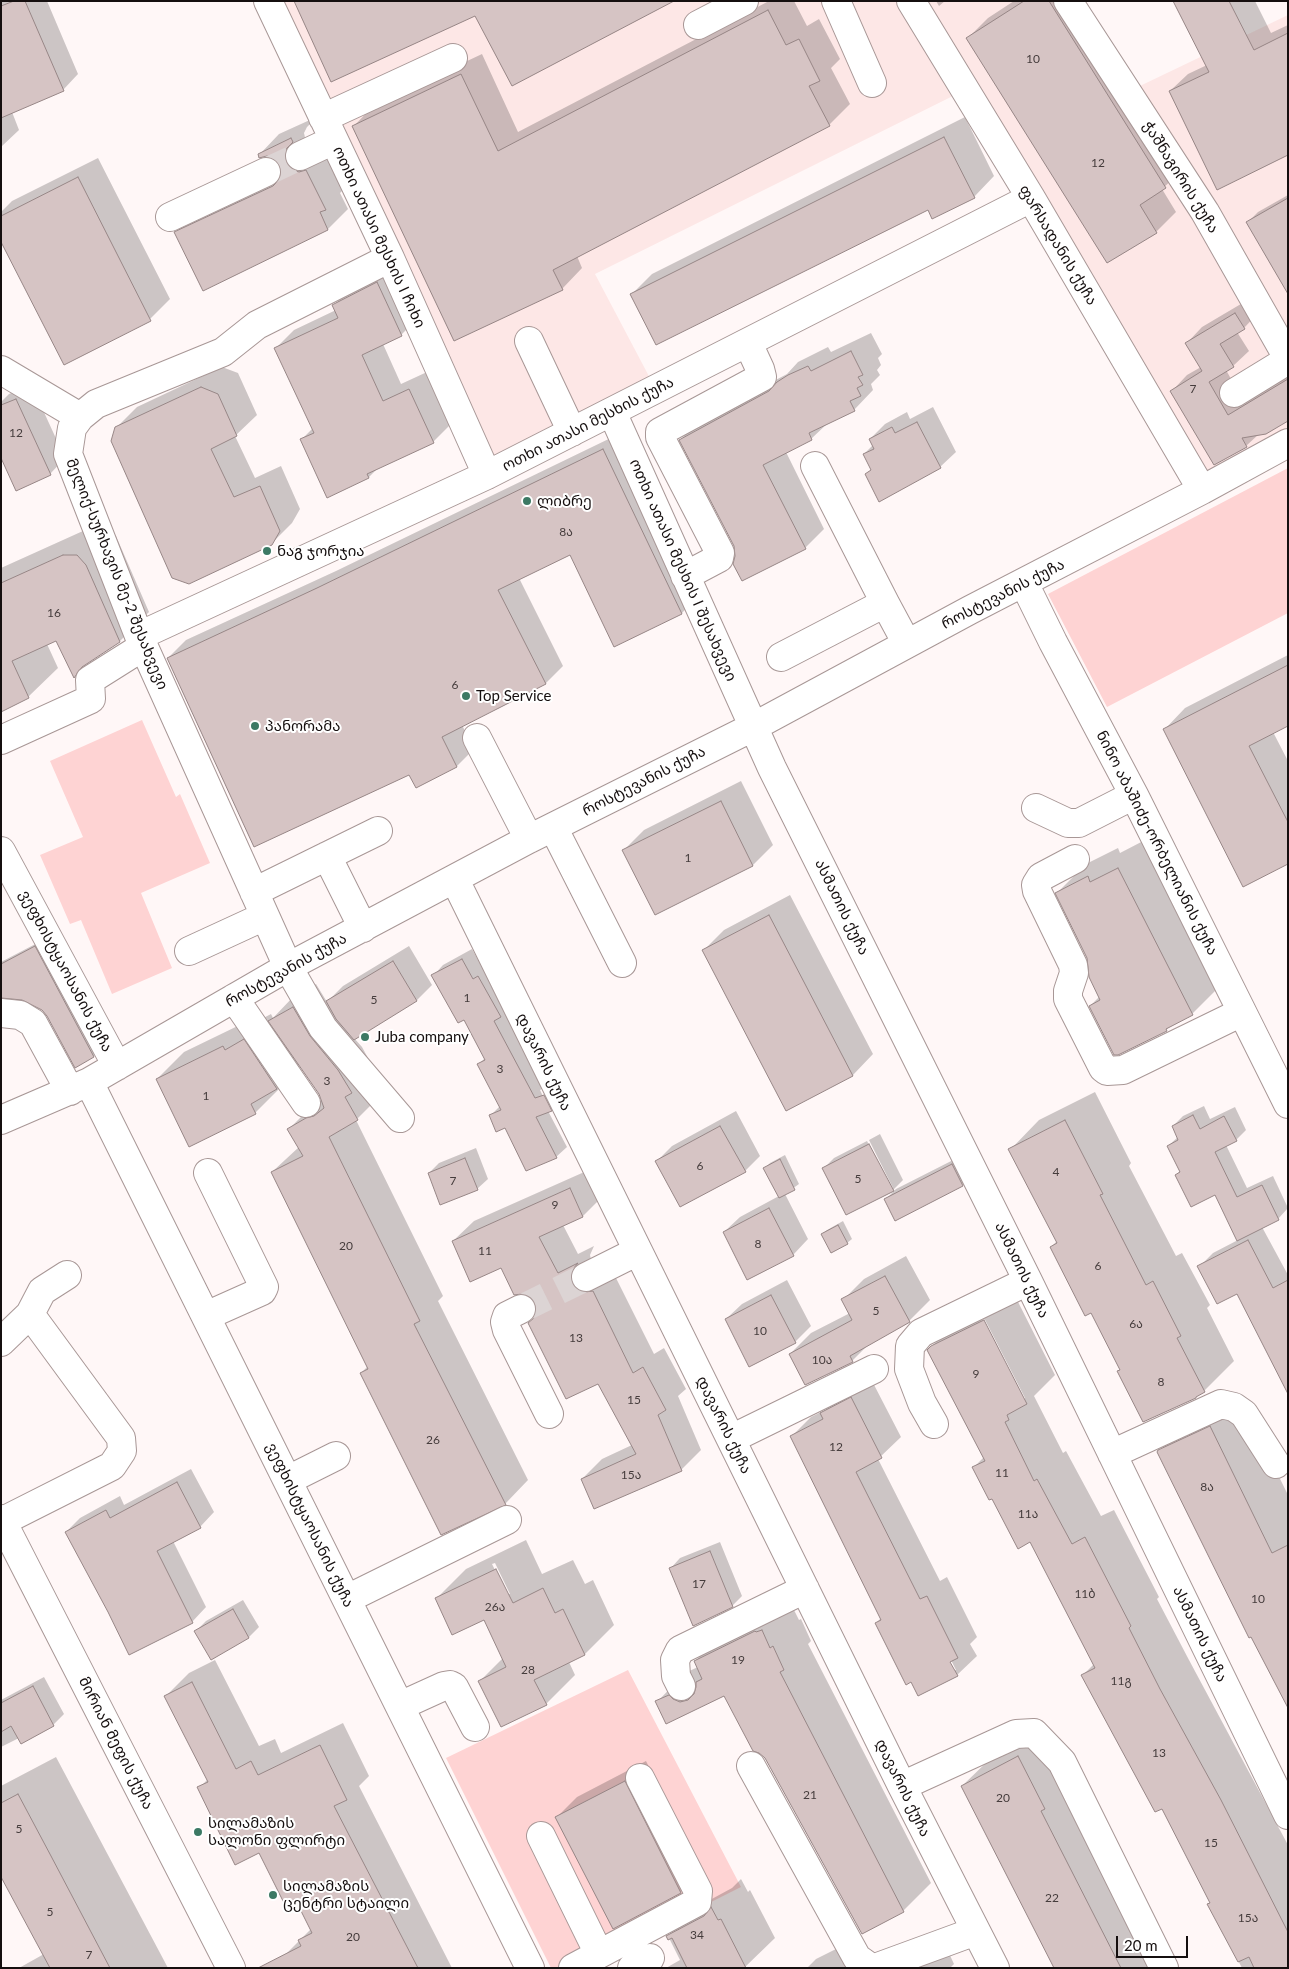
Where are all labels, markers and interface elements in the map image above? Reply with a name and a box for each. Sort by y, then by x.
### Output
house number: 10 [1026,52,1040,66]
street label: ჭაშნაგირის ქუჩა [1139,118,1223,236]
street label: ოთხი ათასი მესხის I ჩიხი [329,143,429,331]
house number: 12 [1091,156,1105,170]
street label: ფარსადანის ქუჩა [1015,182,1101,308]
street label: ოთხი ათასი მესხის ქუჩა [499,373,677,475]
house number: 7 [1190,382,1196,396]
house number: 12 [9,426,23,440]
street label: მელიქ-სურხავის მე-2 შესახვევი [62,456,172,692]
street label: ოთხი ათასი მესხის I შესახვევი [626,456,740,684]
place label: ლიბრე [537,492,592,510]
marker: ლიბრე [521,495,533,507]
house number: 8ა [559,525,573,539]
place label: ნაგ ჯორჯია [277,542,365,560]
marker: ნაგ ჯორჯია [261,545,273,557]
street label: როსტევანის ქუჩა [938,555,1068,633]
house number: 16 [47,606,61,620]
house number: 6 [452,678,458,692]
place label: Top Service [476,687,552,705]
marker: Top Service [460,690,472,702]
place label: პანორამა [265,717,341,735]
marker: პანორამა [249,720,261,732]
street label: ნინო აბაშიძე-ორბელიანის ქუჩა [1092,728,1222,958]
street label: როსტევანის ქუჩა [579,742,709,820]
house number: 1 [685,851,691,865]
street label: ასმათის ქუჩა [811,856,873,958]
street label: ვეფხისტყაოსანის ქუჩა [16,887,116,1055]
street label: როსტევანის ქუჩა [222,929,350,1011]
house number: 1 [464,991,470,1005]
house number: 5 [371,993,377,1007]
street label: დავარის ქუჩა [513,1010,575,1114]
place label: Juba company [375,1028,469,1046]
marker: Juba company [359,1031,371,1043]
house number: 3 [497,1062,503,1076]
house number: 3 [324,1074,330,1088]
house number: 1 [203,1089,209,1103]
house number: 6 [697,1159,703,1173]
house number: 4 [1053,1165,1059,1179]
house number: 5 [855,1172,861,1186]
house number: 7 [450,1174,456,1188]
house number: 9 [552,1198,558,1212]
street label: ასმათის ქუჩა [991,1219,1053,1321]
house number: 8 [755,1237,761,1251]
house number: 20 [339,1239,353,1253]
house number: 11 [478,1244,492,1258]
house number: 6 [1095,1259,1101,1273]
house number: 5 [873,1304,879,1318]
house number: 6ა [1129,1317,1143,1331]
house number: 10 [753,1324,767,1338]
house number: 13 [569,1331,583,1345]
house number: 10ა [812,1353,832,1367]
house number: 9 [973,1367,979,1381]
street label: დავარის ქუჩა [693,1373,755,1477]
house number: 8 [1158,1375,1164,1389]
house number: 15 [627,1393,641,1407]
house number: 26 [426,1433,440,1447]
street label: ვეფხისტყაოსანის ქუჩა [262,1440,358,1610]
house number: 12 [829,1440,843,1454]
house number: 11 [995,1466,1009,1480]
house number: 15ა [621,1468,641,1482]
house number: 8ა [1200,1480,1214,1494]
house number: 11ა [1018,1507,1038,1521]
house number: 17 [692,1577,706,1591]
street label: ასმათის ქუჩა [1169,1583,1231,1685]
house number: 11ბ [1074,1587,1096,1601]
house number: 10 [1251,1592,1265,1606]
house number: 26ა [485,1600,505,1614]
house number: 19 [731,1653,745,1667]
house number: 28 [521,1663,535,1677]
street label: მირიან მეფის ქუჩა [75,1674,157,1812]
house number: 11გ [1110,1674,1132,1688]
street label: დავარის ქუჩა [872,1736,934,1840]
house number: 13 [1152,1746,1166,1760]
house number: 21 [803,1788,817,1802]
house number: 20 [996,1791,1010,1805]
place label: სილამაზის სალონი ფლირტი [208,1814,345,1849]
house number: 5 [16,1822,22,1836]
marker: სილამაზის სალონი ფლირტი [192,1826,204,1838]
house number: 15 [1204,1836,1218,1850]
place label: სილამაზის ცენტრი სტაილი [283,1877,409,1912]
marker: სილამაზის ცენტრი სტაილი [267,1889,279,1901]
house number: 22 [1045,1891,1059,1905]
house number: 5 [47,1905,53,1919]
house number: 15ა [1238,1911,1258,1925]
scale bar [1119,1926,1192,1958]
house number: 34 [690,1928,704,1942]
house number: 20 [346,1930,360,1944]
text: 20 m [1124,1936,1158,1954]
house number: 7 [86,1948,92,1962]

